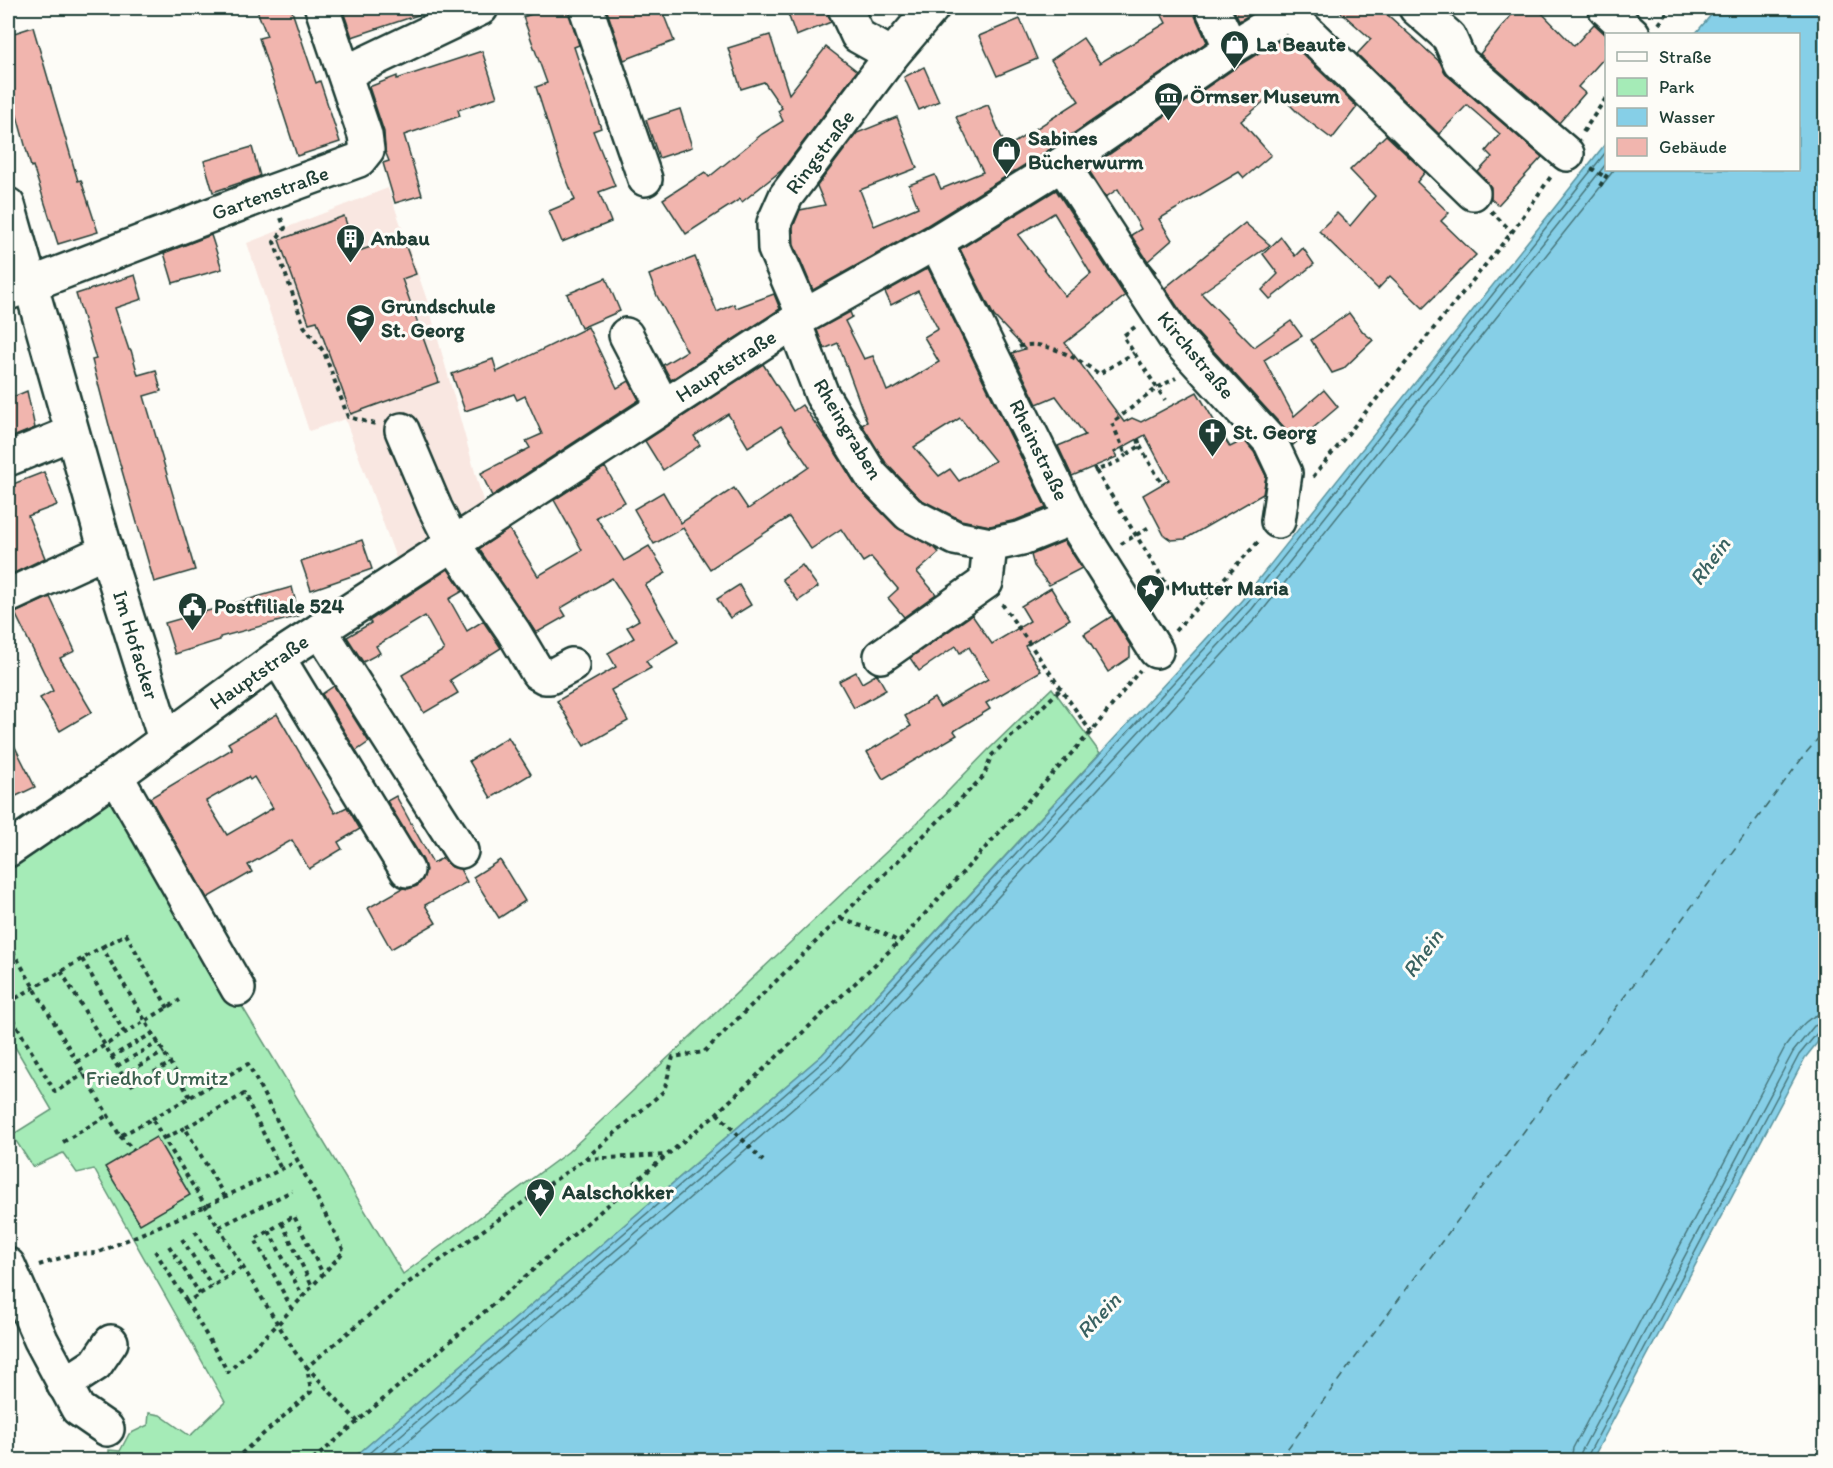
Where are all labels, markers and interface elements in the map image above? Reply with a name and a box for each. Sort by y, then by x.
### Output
shop icon: La Beaute [1219,28,1251,70]
place label: La Beaute [1256,31,1346,56]
legend [1605,33,1800,171]
text: Straße [1659,46,1712,68]
text: Park [1659,76,1694,98]
museum icon: Örmser Museum [1153,80,1185,122]
place label: Örmser Museum [1190,83,1340,108]
street label: Ringstraße [780,105,859,199]
text: Wasser [1659,106,1716,128]
place label: Sabines Bücherwurm [1028,125,1144,174]
shop icon: Sabines Bücherwurm [991,134,1023,176]
text: Gebäude [1659,136,1727,158]
street label: Gartenstraße [208,160,332,225]
building icon: Anbau [334,222,366,264]
place label: Anbau [370,225,430,250]
place label: Grundschule St. Georg [381,293,496,343]
school or university icon: Grundschule St. Georg [344,302,376,344]
street label: Kirchstraße [1152,306,1240,404]
street label: Hauptstraße [671,324,781,407]
street label: Rheingraben [809,374,888,484]
street label: Rheinstraße [1004,395,1075,505]
church icon: St. Georg [1196,416,1228,458]
place label: St. Georg [1233,419,1318,445]
water label: Rhein [1683,532,1736,591]
place icon: Mutter Maria [1134,572,1166,614]
place label: Mutter Maria [1171,575,1289,600]
street label: Im Hofacker [108,587,165,702]
public building icon: Postfiliale 524 [177,590,209,632]
place label: Postfiliale 524 [214,593,345,618]
street label: Hauptstraße [204,628,313,715]
water label: Rhein [1396,924,1449,983]
park label: Friedhof Urmitz [86,1065,229,1090]
place icon: Aalschokker [525,1176,557,1218]
place label: Aalschokker [561,1179,674,1204]
water label: Rhein [1070,1287,1126,1344]

